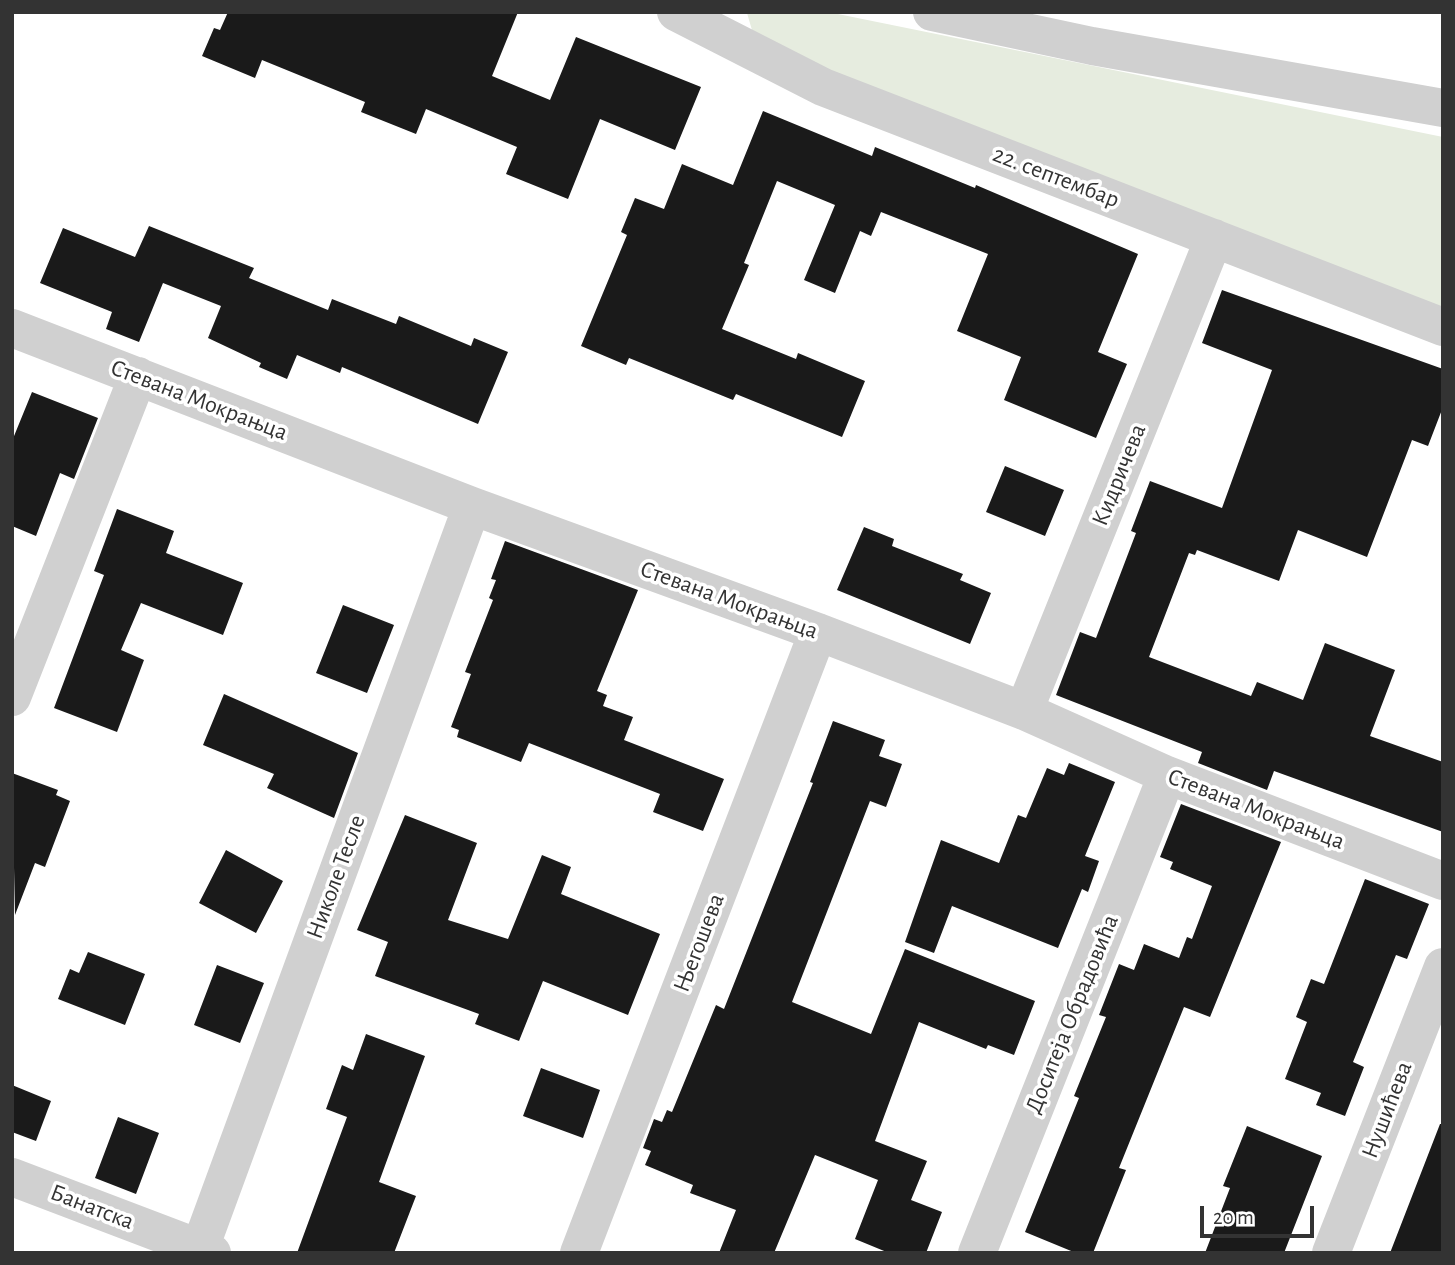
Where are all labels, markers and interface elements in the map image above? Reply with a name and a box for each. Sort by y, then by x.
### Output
street label: 22. септембар [989,140,1123,214]
street label: Стевана Мокрањца [106,353,292,447]
street label: Кидричева [1086,420,1152,530]
street label: Стевана Мокрањца [636,554,822,646]
street label: Стевана Мокрањца [1163,762,1349,856]
street label: Николе Тесле [300,811,372,943]
street label: Његошева [667,890,731,996]
street label: Доситеја Обрадовића [1019,910,1125,1118]
street label: Нушићева [1355,1057,1419,1163]
street label: Банатска [46,1178,138,1236]
scale bar [1203,1192,1317,1236]
text: 20 m [1213,1207,1254,1228]

